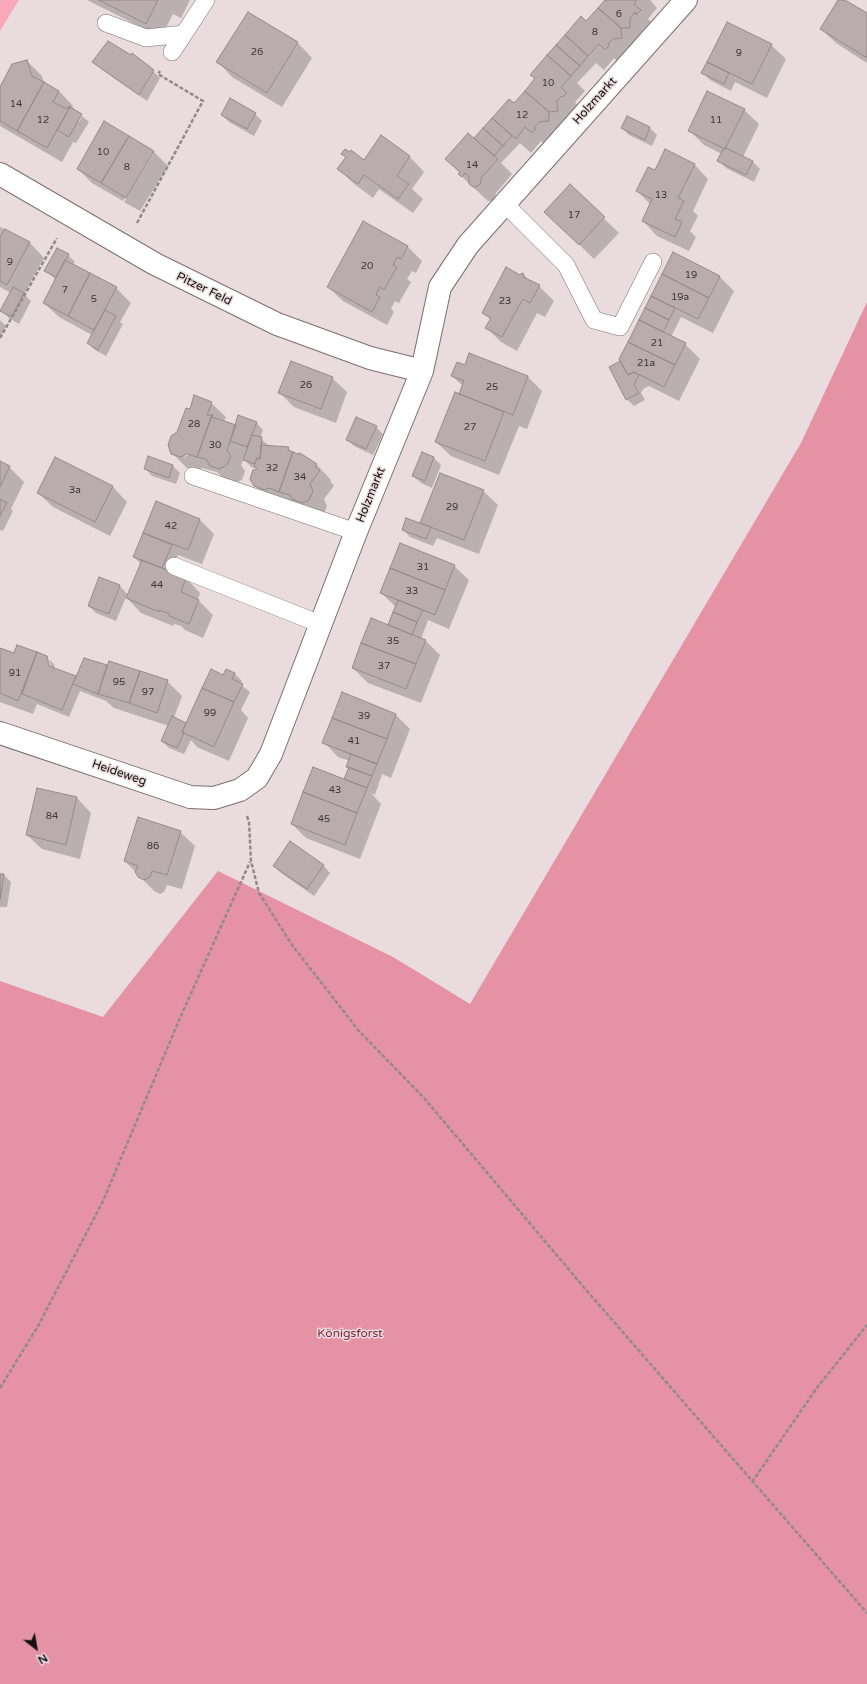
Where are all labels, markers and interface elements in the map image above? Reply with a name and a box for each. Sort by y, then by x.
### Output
house number: 6 [616,8,622,20]
house number: 8 [592,26,598,38]
house number: 26 [251,46,263,58]
house number: 9 [736,47,742,59]
street label: Holzmarkt [570,74,620,128]
house number: 10 [542,77,554,89]
house number: 14 [10,98,22,110]
house number: 12 [516,109,528,121]
house number: 12 [37,114,49,126]
house number: 11 [710,114,722,126]
house number: 10 [97,146,109,158]
house number: 14 [466,159,478,171]
house number: 8 [124,161,130,173]
house number: 13 [655,189,667,201]
house number: 17 [568,209,580,221]
house number: 9 [7,256,13,268]
house number: 20 [361,260,373,272]
street label: Pitzer Feld [174,269,234,309]
house number: 19 [685,269,697,281]
house number: 7 [62,284,68,296]
house number: 19a [671,291,689,303]
house number: 5 [91,293,97,305]
house number: 23 [499,295,511,307]
house number: 21 [651,337,663,349]
house number: 21a [637,357,655,369]
house number: 26 [300,379,312,391]
house number: 25 [486,381,498,393]
house number: 28 [188,418,200,430]
house number: 27 [464,421,476,433]
house number: 30 [209,439,221,451]
house number: 32 [266,462,278,474]
street label: Holzmarkt [353,465,389,525]
house number: 34 [294,471,306,483]
house number: 3a [69,484,81,496]
house number: 29 [446,501,458,513]
house number: 42 [165,520,177,532]
house number: 31 [417,561,429,573]
house number: 44 [151,579,163,591]
house number: 33 [406,585,418,597]
house number: 35 [387,635,399,647]
house number: 37 [378,660,390,672]
house number: 91 [9,667,21,679]
house number: 95 [113,676,125,688]
house number: 97 [142,686,154,698]
house number: 99 [204,707,216,719]
house number: 39 [358,710,370,722]
house number: 41 [348,735,360,747]
street label: Heideweg [90,757,148,789]
house number: 43 [329,784,341,796]
house number: 84 [46,810,58,822]
house number: 45 [318,813,330,825]
house number: 86 [147,840,159,852]
park label: Königsforst [317,1327,383,1341]
north arrow [16,1628,56,1668]
text: N [35,1651,50,1667]

